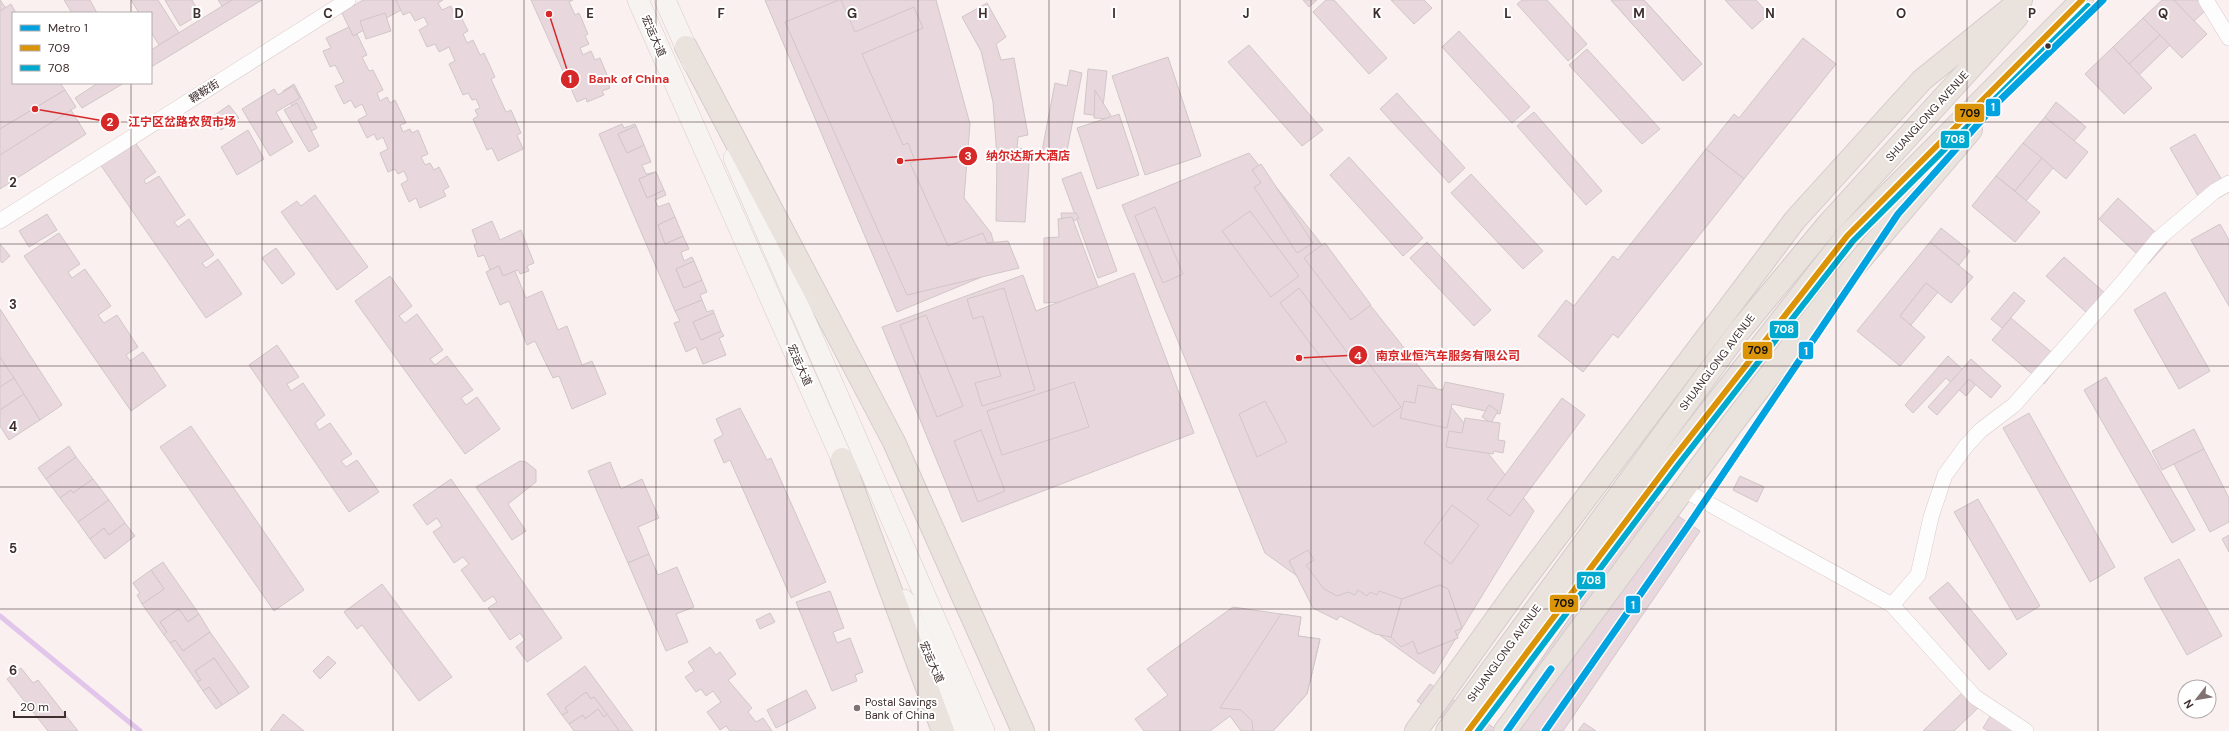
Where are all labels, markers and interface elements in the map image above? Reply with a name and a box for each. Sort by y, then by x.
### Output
text: B [193,5,201,22]
text: C [323,5,333,22]
text: D [454,5,464,22]
text: E [586,5,594,22]
text: F [717,5,725,22]
text: G [847,5,857,22]
text: H [978,5,988,22]
text: I [1112,5,1116,22]
text: J [1242,5,1250,22]
text: K [1373,5,1382,22]
text: L [1504,5,1512,22]
text: M [1633,5,1645,22]
text: N [1765,5,1775,22]
text: O [1896,5,1906,22]
text: P [2028,5,2036,22]
text: Q [2158,5,2168,22]
legend [12,12,152,84]
street label: 宏运大道 [639,13,669,59]
text: Metro 1 [48,20,88,36]
text: 709 [48,40,70,56]
unlabelled marker [2043,41,2053,51]
text: 708 [48,60,70,76]
callout: Bank of China [560,67,677,91]
street label: SHUANGLONG AVENUE [1883,68,1971,164]
text: 1 [568,71,572,87]
text: Bank of China [589,71,669,87]
street label: 鞭鞍街 [186,76,222,106]
line badge: 1 [1985,98,2001,117]
text: 1 [1991,100,1995,114]
line badge: 709 [1954,103,1985,123]
text: 709 [1960,106,1980,120]
callout: 江宁区岔路农贸市场 [100,110,244,134]
text: 2 [107,114,114,130]
text: 江宁区岔路农贸市场 [128,114,236,130]
line badge: 708 [1940,130,1970,149]
text: 708 [1945,132,1965,146]
callout: 纳尔达斯大酒店 [958,144,1078,168]
text: 3 [964,148,972,164]
text: 纳尔达斯大酒店 [986,148,1070,164]
text: 2 [9,174,17,191]
text: 3 [9,296,17,313]
street label: SHUANGLONG AVENUE [1676,311,1758,413]
line badge: 708 [1769,320,1799,339]
text: 708 [1774,322,1794,336]
line badge: 709 [1742,341,1773,360]
line badge: 1 [1798,341,1814,360]
street label: 宏运大道 [785,342,815,388]
callout: 南京业恒汽车服务有限公司 [1348,343,1528,367]
text: 709 [1748,343,1768,357]
text: 1 [1804,344,1808,358]
text: 4 [1354,348,1362,364]
text: 南京业恒汽车服务有限公司 [1376,348,1520,364]
text: 4 [9,418,17,435]
text: 5 [9,540,17,557]
line badge: 708 [1576,571,1606,590]
text: 708 [1581,573,1601,587]
line badge: 709 [1549,594,1579,613]
line badge: 1 [1625,595,1641,614]
text: 709 [1554,596,1574,610]
text: 1 [1631,598,1635,612]
street label: SHUANGLONG AVENUE [1464,601,1544,705]
street label: 宏运大道 [917,639,947,685]
text: 6 [9,662,17,679]
north arrow [2177,679,2217,719]
scale bar [14,693,65,719]
place label: Postal Savings Bank of China [865,695,937,722]
text: N [2180,697,2196,711]
text: 20 m [20,699,49,715]
marker: Postal Savings Bank of China [852,703,862,713]

